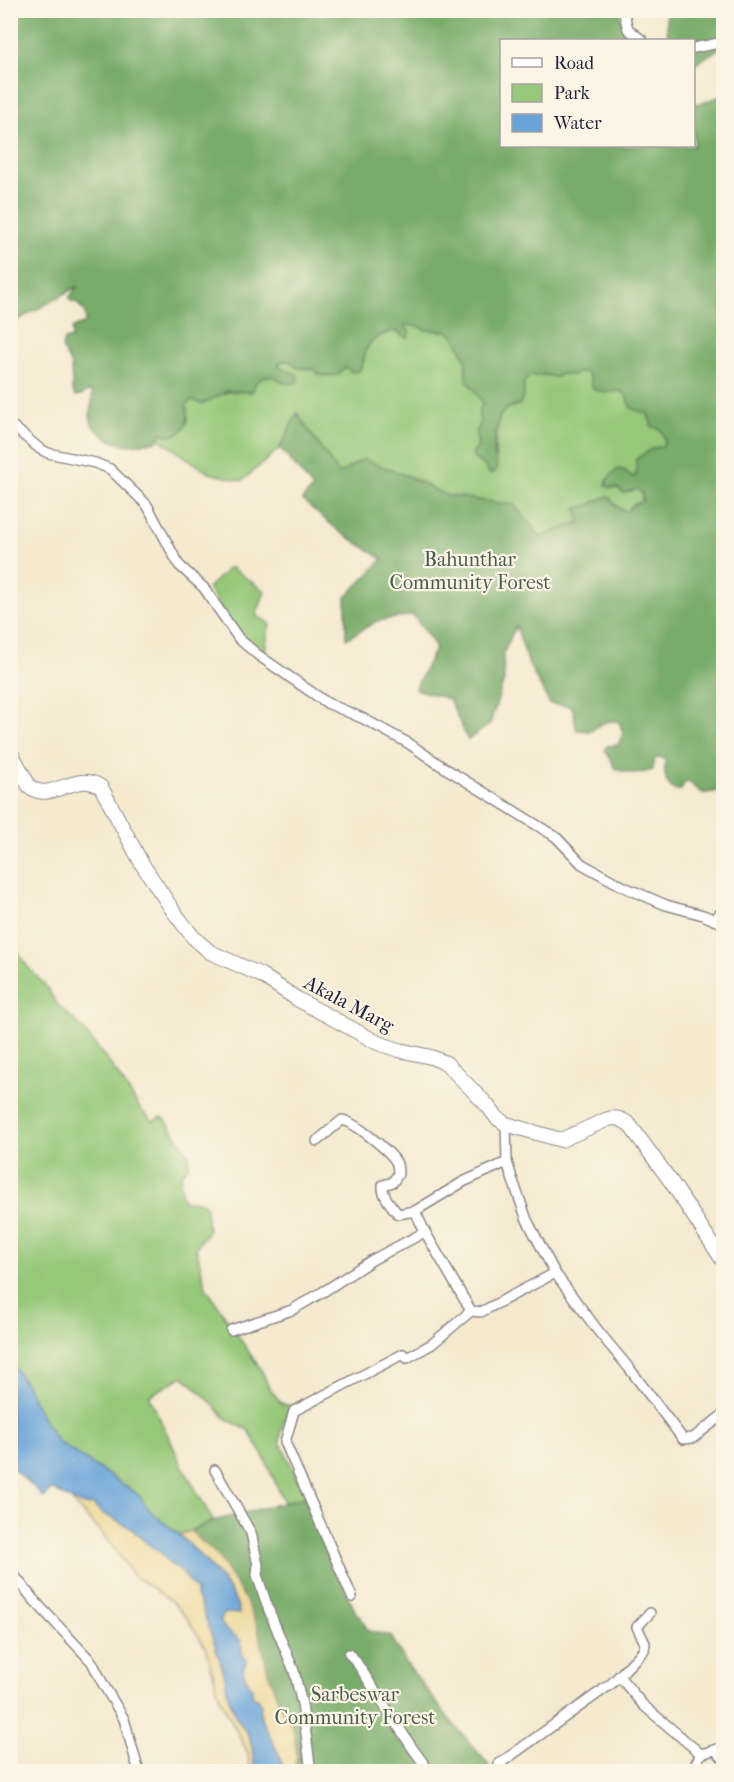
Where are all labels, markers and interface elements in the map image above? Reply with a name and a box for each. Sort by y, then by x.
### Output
legend [500,39,695,147]
text: Road [554,53,594,74]
text: Park [554,83,591,104]
text: Water [553,113,602,134]
park label: Bahunthar Community Forest [390,548,550,594]
street label: Akala Marg [299,970,398,1037]
park label: Sarbeswar Community Forest [275,1683,435,1729]

